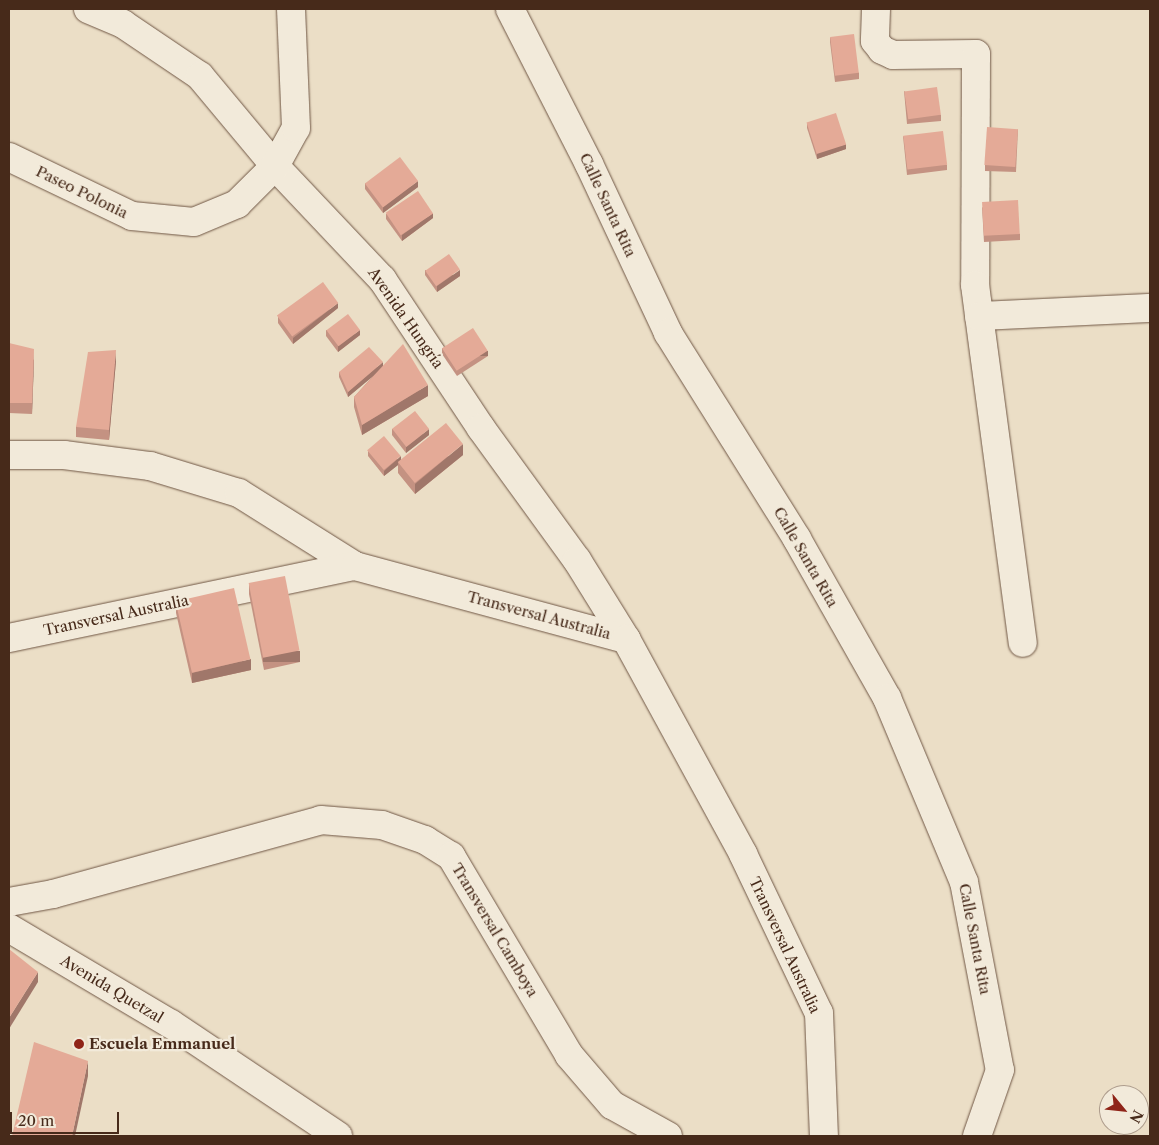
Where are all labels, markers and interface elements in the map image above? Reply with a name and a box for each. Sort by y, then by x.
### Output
street label: Calle Santa Rita [576,150,640,260]
street label: Paseo Polonia [33,162,131,222]
street label: Avenida Hungría [364,264,448,372]
street label: Calle Santa Rita [770,504,842,610]
street label: Transversal Australia [465,587,613,643]
street label: Transversal Australia [41,591,191,639]
street label: Transversal Camboya [448,860,542,1000]
street label: Transversal Australia [745,874,825,1016]
street label: Calle Santa Rita [955,882,995,996]
street label: Avenida Quetzal [57,951,167,1027]
place label: Escuela Emmanuel [89,1035,236,1053]
marker: Escuela Emmanuel [73,1038,85,1050]
north arrow [1099,1085,1149,1135]
scale bar [12,1102,121,1134]
text: N [1126,1107,1147,1126]
text: 20 m [18,1111,54,1130]

